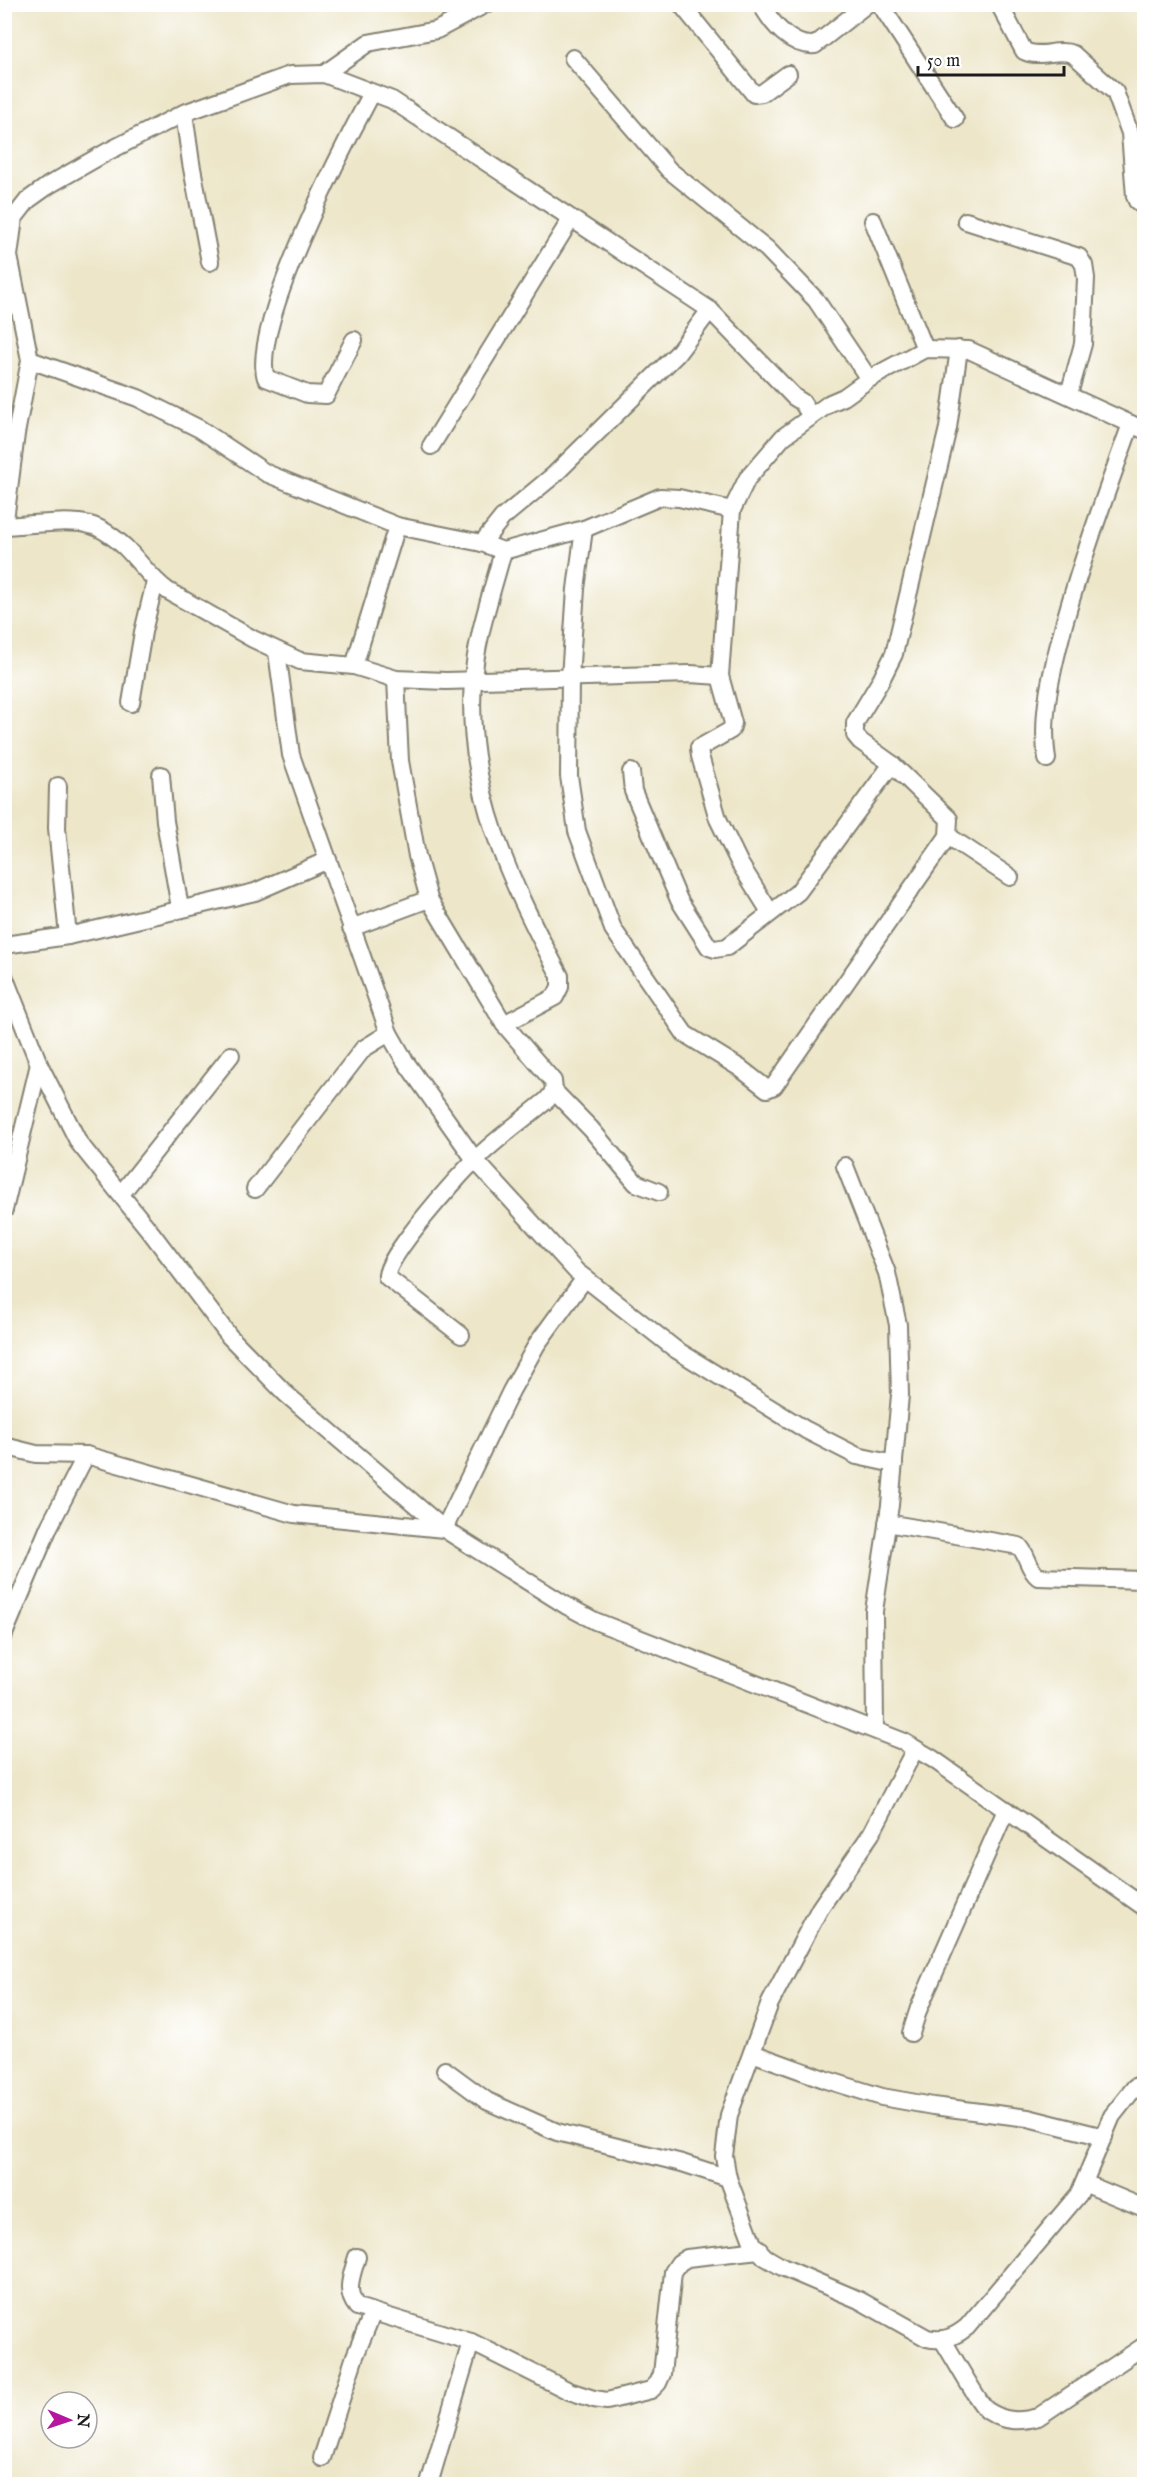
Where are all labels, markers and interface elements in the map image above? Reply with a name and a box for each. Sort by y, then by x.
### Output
scale bar [918,39,1064,77]
text: 50 m [927,50,960,73]
north arrow [39,2390,99,2450]
text: N [72,2412,92,2428]

